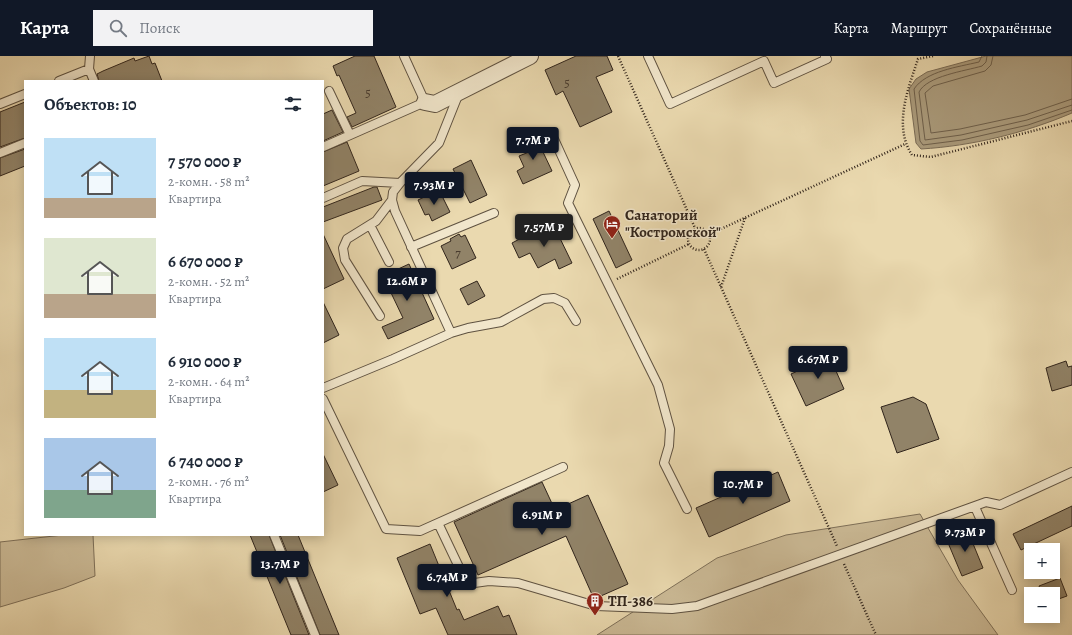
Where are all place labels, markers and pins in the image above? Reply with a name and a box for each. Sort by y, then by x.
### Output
pin: 7.7M ₽ [500,127,566,161]
pin: 7.93M ₽ [397,172,471,206]
place label: Санаторий "Костромской" [625,205,721,242]
pin: 7.57M ₽ [507,214,581,248]
hotel icon: Санаторий "Костромской" [602,214,622,239]
pin: 12.6M ₽ [370,268,444,302]
pin: 6.67M ₽ [781,346,855,380]
pin: 10.7M ₽ [706,471,780,505]
pin: 6.91M ₽ [505,502,579,536]
pin: 9.73M ₽ [928,519,1002,553]
pin: 13.7M ₽ [243,551,317,585]
pin: 6.74M ₽ [410,564,484,598]
building icon: ТП-386 [585,591,605,616]
place label: ТП-386 [608,591,653,611]

